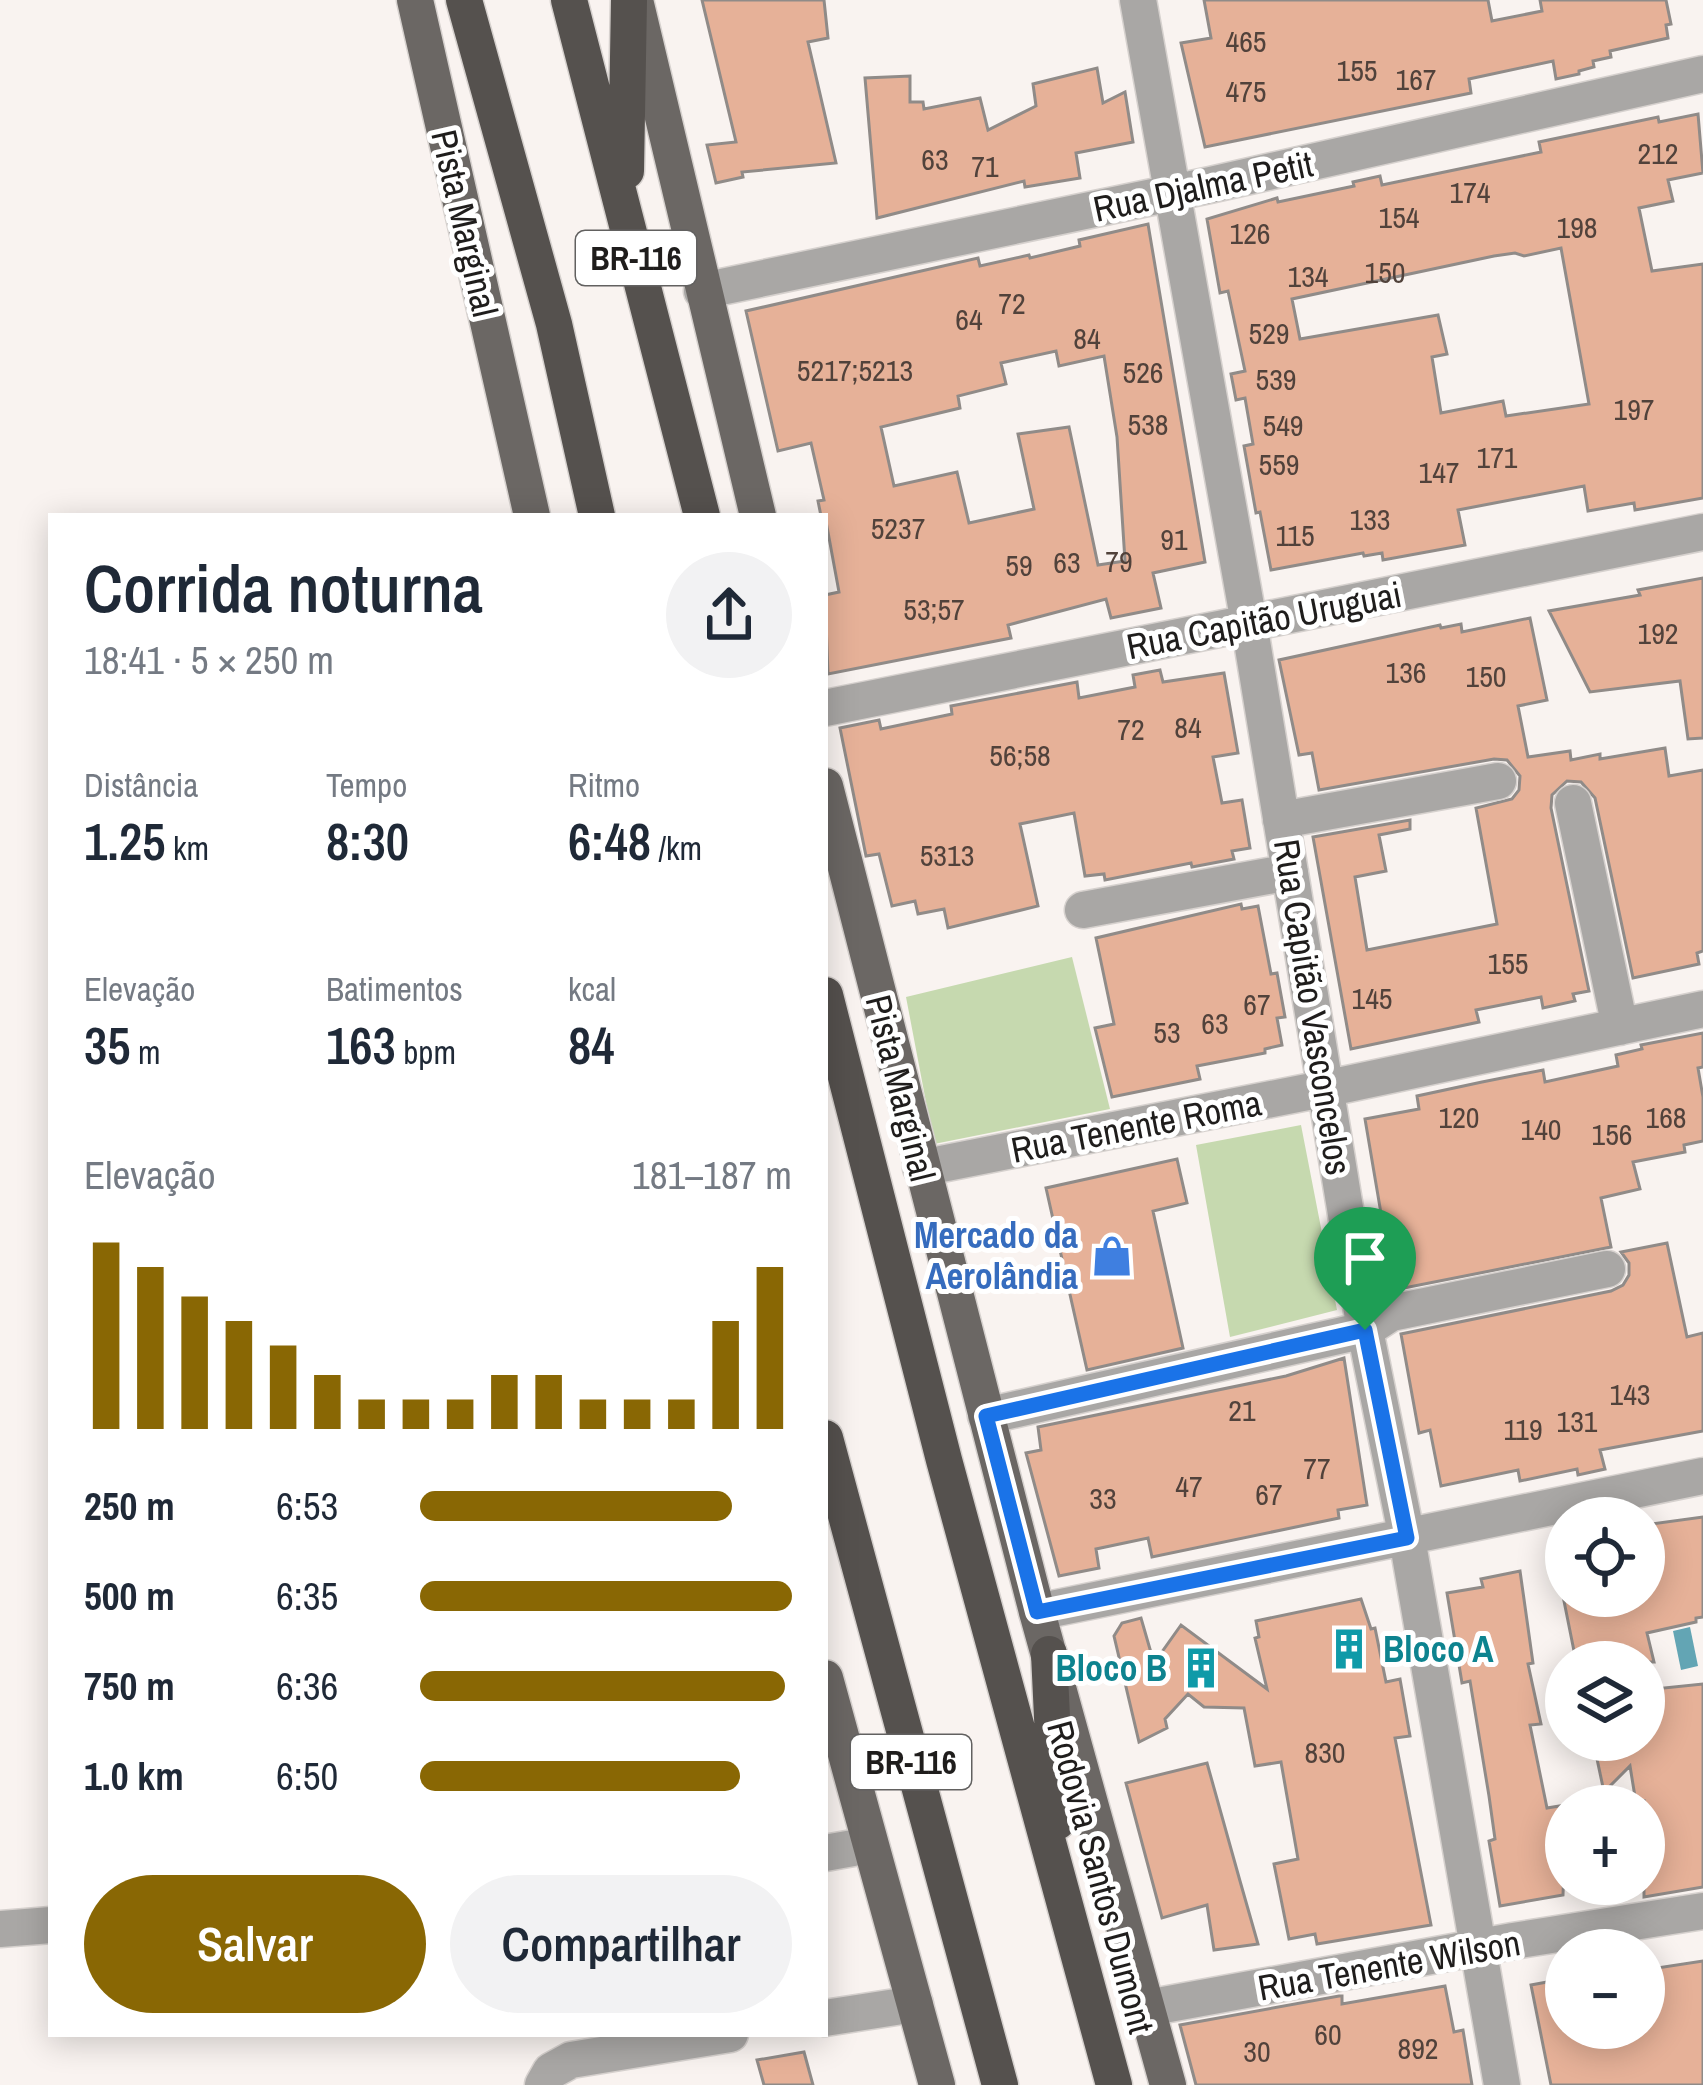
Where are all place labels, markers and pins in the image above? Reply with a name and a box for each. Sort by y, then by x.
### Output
pin [1314,1207,1416,1330]
place label: Mercado da Aerolândia [914,1211,1079,1300]
shop icon: Mercado da Aerolândia [1089,1233,1135,1279]
place label: Bloco A [1383,1625,1494,1673]
building icon: Bloco A [1326,1626,1372,1672]
place label: Bloco B [1055,1644,1167,1692]
building icon: Bloco B [1178,1645,1224,1691]

